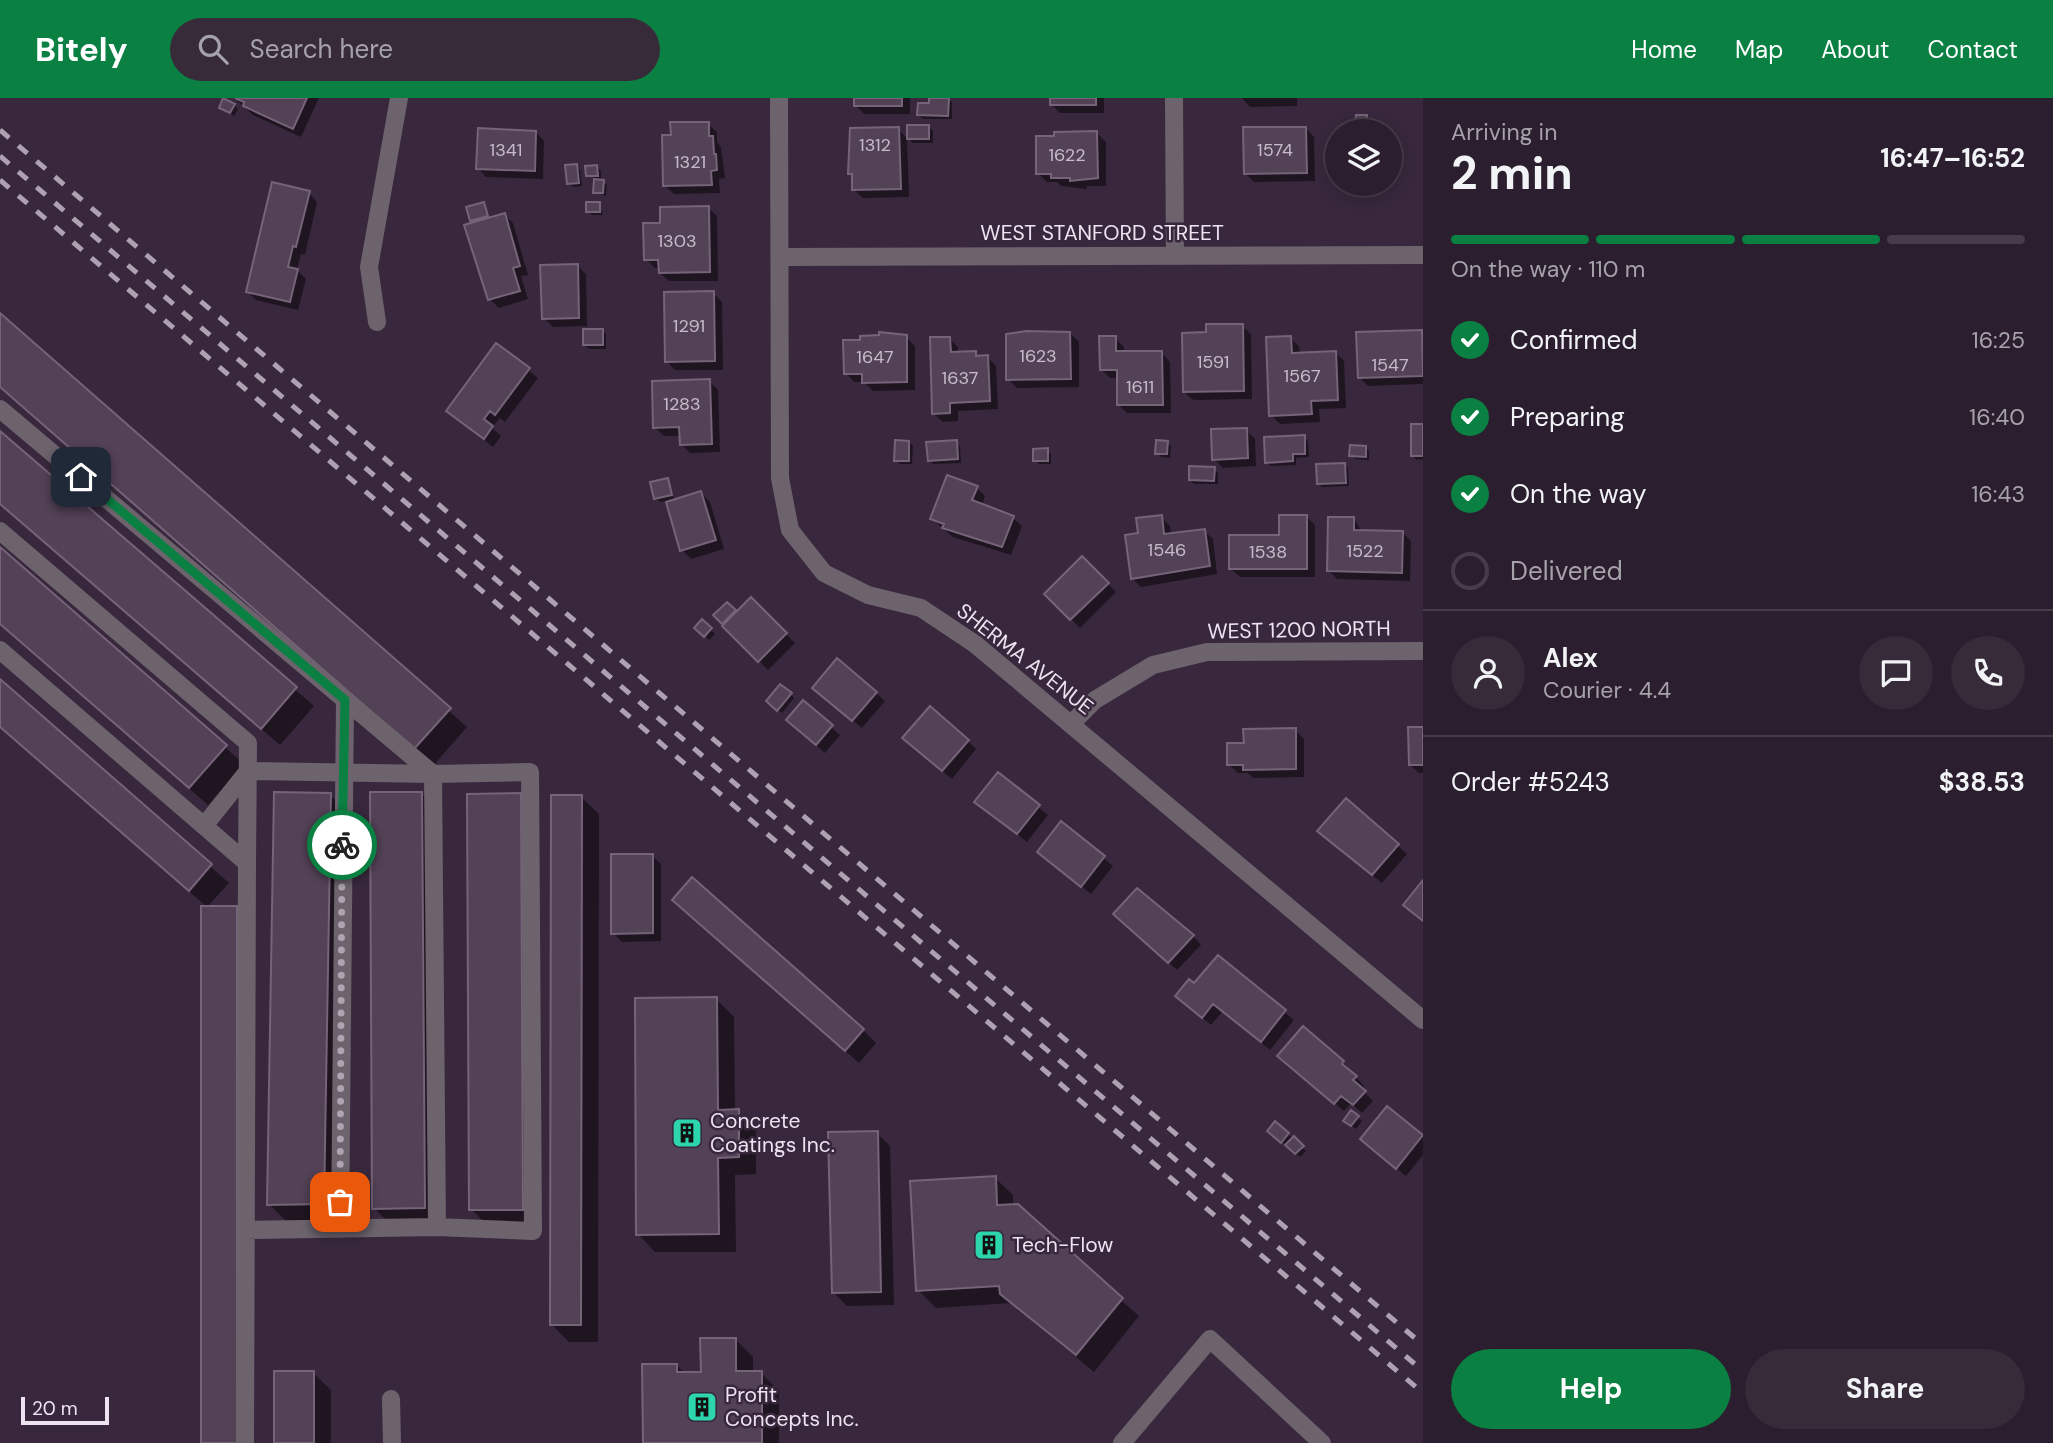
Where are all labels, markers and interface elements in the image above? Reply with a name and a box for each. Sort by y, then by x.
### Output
search box [170,18,660,81]
text: Bitely [35,28,128,71]
icon: search [194,30,232,68]
text: Search here [250,32,393,66]
text: Home [1631,34,1697,65]
text: Map [1735,34,1783,65]
text: About [1821,34,1890,65]
text: Contact [1928,34,2018,65]
text: Arriving in [1451,117,1557,147]
map controls [1325,119,1402,196]
button: layers [1325,119,1402,196]
house number: 1312 [859,133,891,157]
house number: 1341 [490,138,522,162]
house number: 1574 [1257,138,1293,162]
text: 16:47–16:52 [1880,141,2025,175]
house number: 1622 [1048,143,1086,167]
text: 2 min [1451,143,1573,203]
house number: 1321 [674,150,706,174]
street label: WEST STANFORD STREET [980,219,1224,247]
house number: 1303 [657,229,697,253]
text: On the way · 110 m [1451,254,1645,284]
house number: 1291 [673,314,705,338]
icon: check [1451,321,1489,359]
text: Confirmed [1510,323,1637,357]
text: 16:25 [1971,325,2025,355]
house number: 1623 [1019,344,1057,368]
house number: 1647 [856,345,894,369]
house number: 1591 [1197,350,1229,374]
house number: 1547 [1371,353,1409,377]
house number: 1567 [1283,364,1321,388]
house number: 1637 [942,366,978,390]
house number: 1611 [1126,375,1154,399]
house number: 1283 [663,392,701,416]
icon: check [1451,398,1489,436]
text: Preparing [1510,400,1625,434]
text: 16:40 [1969,402,2025,432]
pin [51,447,111,507]
icon: home [62,458,100,496]
icon: check [1451,475,1489,513]
text: On the way [1510,477,1646,511]
text: 16:43 [1971,479,2025,509]
house number: 1546 [1148,538,1186,562]
house number: 1522 [1346,539,1384,563]
house number: 1538 [1249,540,1287,564]
text: Delivered [1510,554,1623,588]
street label: SHERMA AVENUE [951,597,1099,721]
street label: WEST 1200 NORTH [1207,614,1391,646]
button: person [1451,636,1525,710]
button: chat [1859,636,1933,710]
button: phone [1951,636,2025,710]
text: Alex [1543,641,1598,675]
text: Courier · 4.4 [1543,675,1671,705]
text: Order #5243 [1451,765,1610,799]
text: $38.53 [1939,765,2025,799]
courier [307,810,377,880]
icon: bike [323,826,361,864]
place label: Concrete Coatings Inc. [710,1107,835,1159]
building icon: Concrete Coatings Inc. [670,1116,704,1150]
pin [310,1172,370,1232]
icon: bag [321,1183,359,1221]
building icon: Tech-Flow [972,1228,1006,1262]
place label: Tech-Flow [1012,1231,1113,1259]
button: Help [1451,1349,1731,1429]
button: Share [1745,1349,2025,1429]
place label: Profit Concepts Inc. [725,1381,859,1433]
building icon: Profit Concepts Inc. [685,1390,719,1424]
scale bar [21,1394,108,1426]
text: 20 m [32,1396,78,1421]

